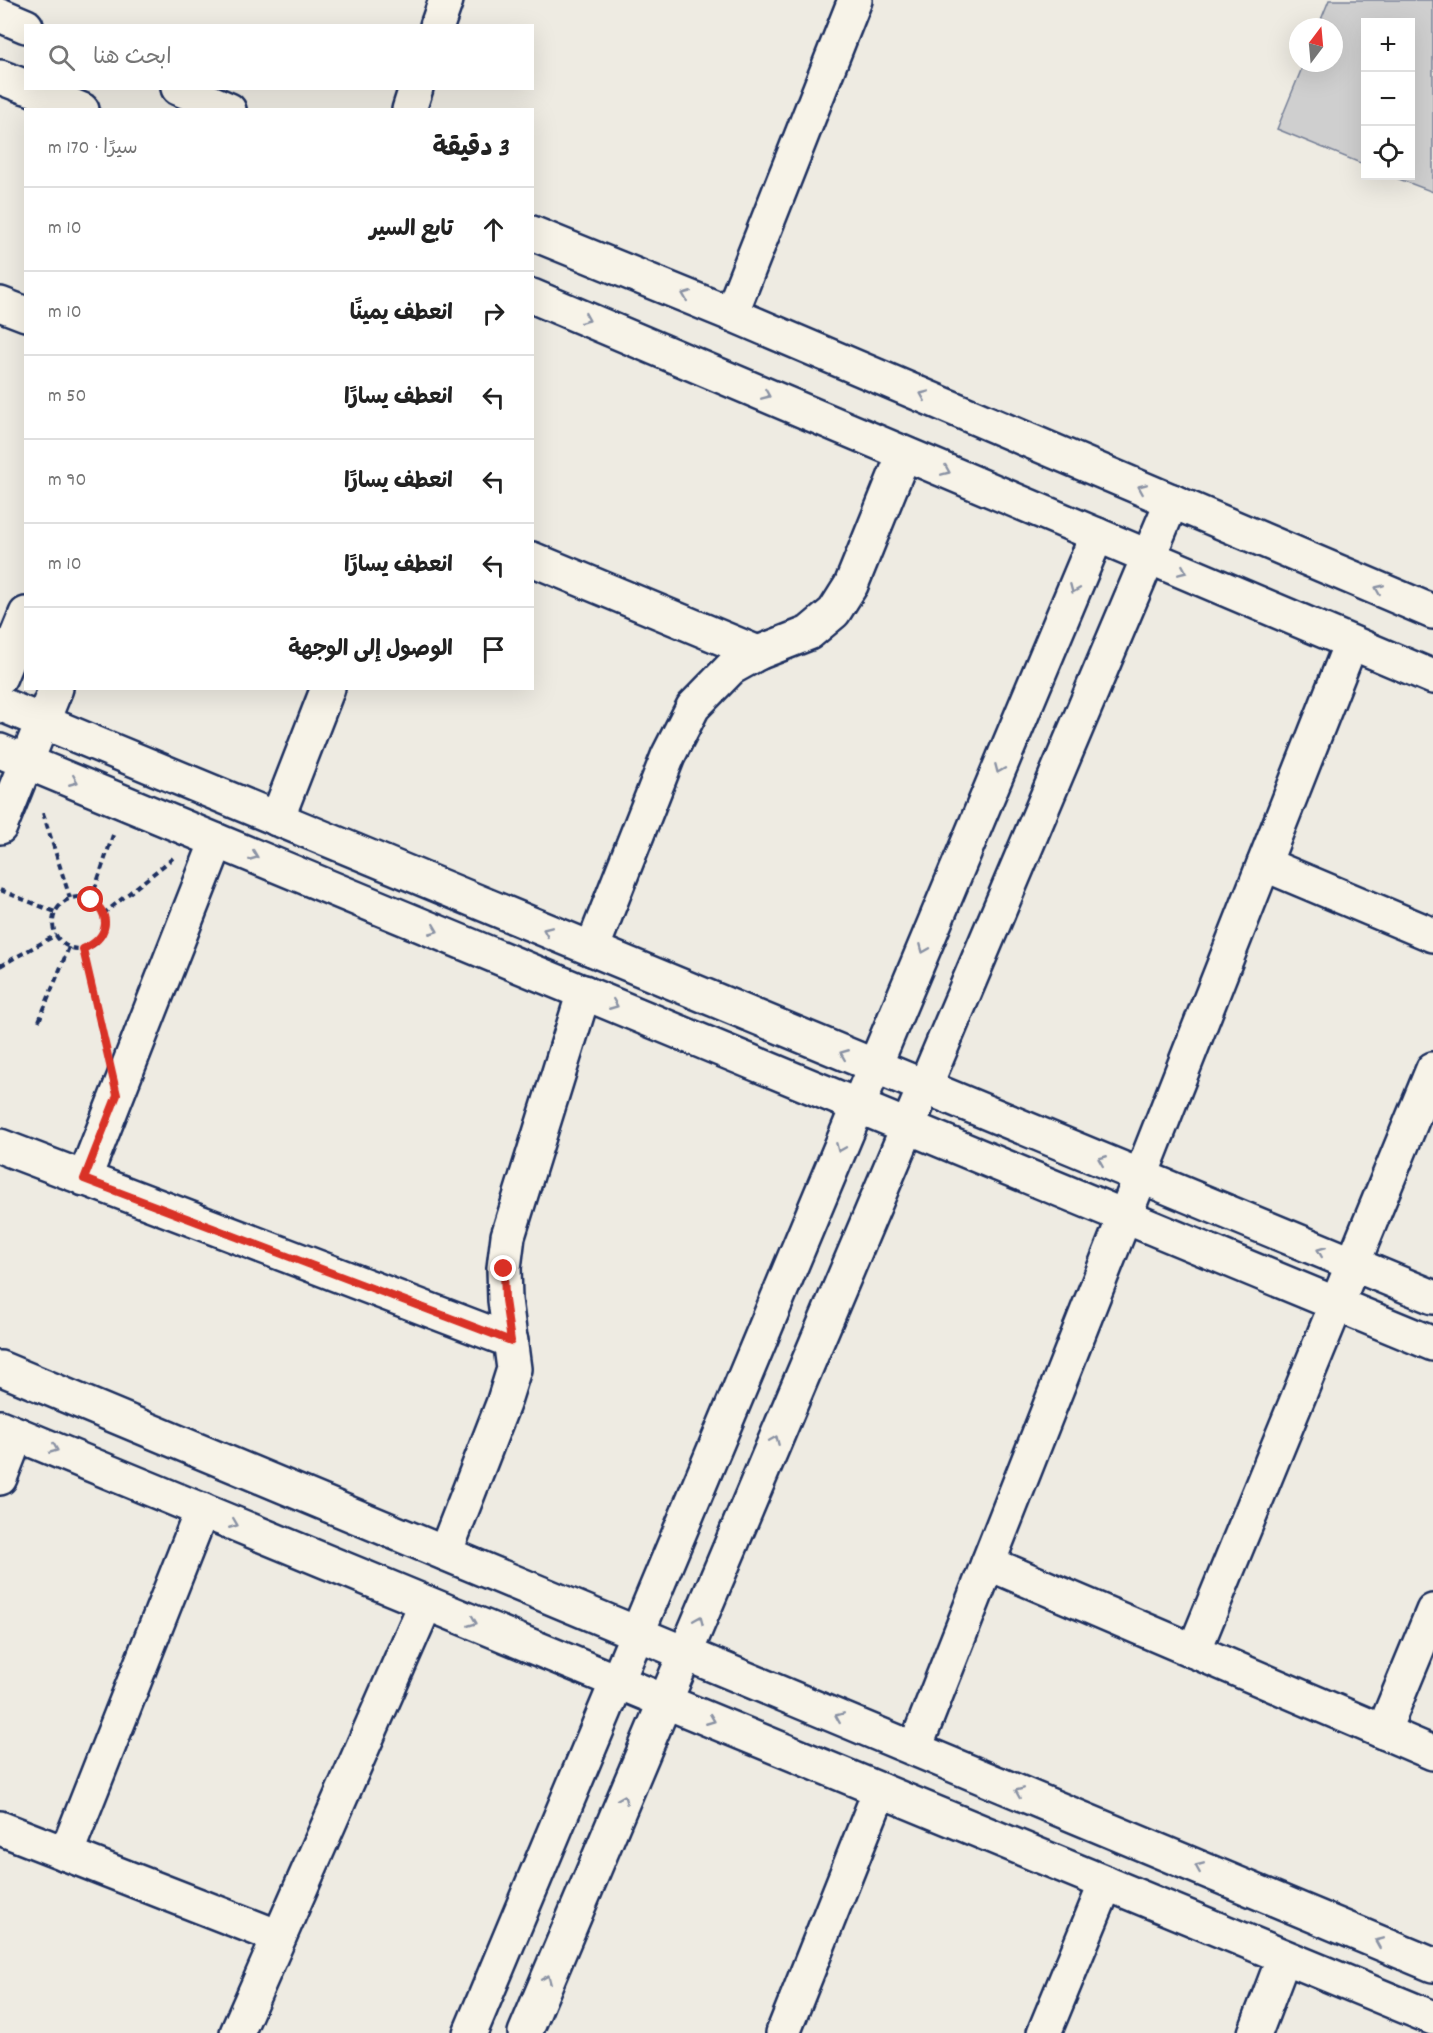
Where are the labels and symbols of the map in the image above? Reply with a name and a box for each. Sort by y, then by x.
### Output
north arrow [1289,18,1343,72]
one-way arrow [681,290,692,302]
one-way arrow [580,312,591,324]
one-way arrow [760,388,771,400]
one-way arrow [919,391,930,403]
one-way arrow [939,464,950,476]
one-way arrow [1137,483,1148,495]
one-way arrow [1177,564,1188,576]
one-way arrow [1069,582,1081,593]
one-way arrow [1374,584,1385,596]
one-way arrow [994,762,1006,773]
one-way arrow [67,774,78,786]
one-way arrow [247,849,258,861]
route start [77,886,103,912]
one-way arrow [427,923,438,935]
one-way arrow [543,926,554,938]
one-way arrow [919,942,931,953]
one-way arrow [608,998,619,1010]
one-way arrow [839,1049,850,1061]
one-way arrow [836,1141,848,1152]
one-way arrow [1097,1155,1108,1167]
one-way arrow [1316,1246,1327,1258]
route end [490,1255,516,1281]
one-way arrow [768,1436,780,1447]
one-way arrow [48,1442,59,1454]
one-way arrow [228,1517,239,1529]
one-way arrow [466,1615,477,1627]
one-way arrow [692,1615,704,1626]
one-way arrow [834,1712,845,1724]
one-way arrow [705,1713,716,1725]
one-way arrow [1014,1787,1025,1799]
one-way arrow [616,1795,628,1806]
one-way arrow [1194,1862,1205,1874]
one-way arrow [1374,1937,1385,1949]
one-way arrow [540,1974,552,1985]

